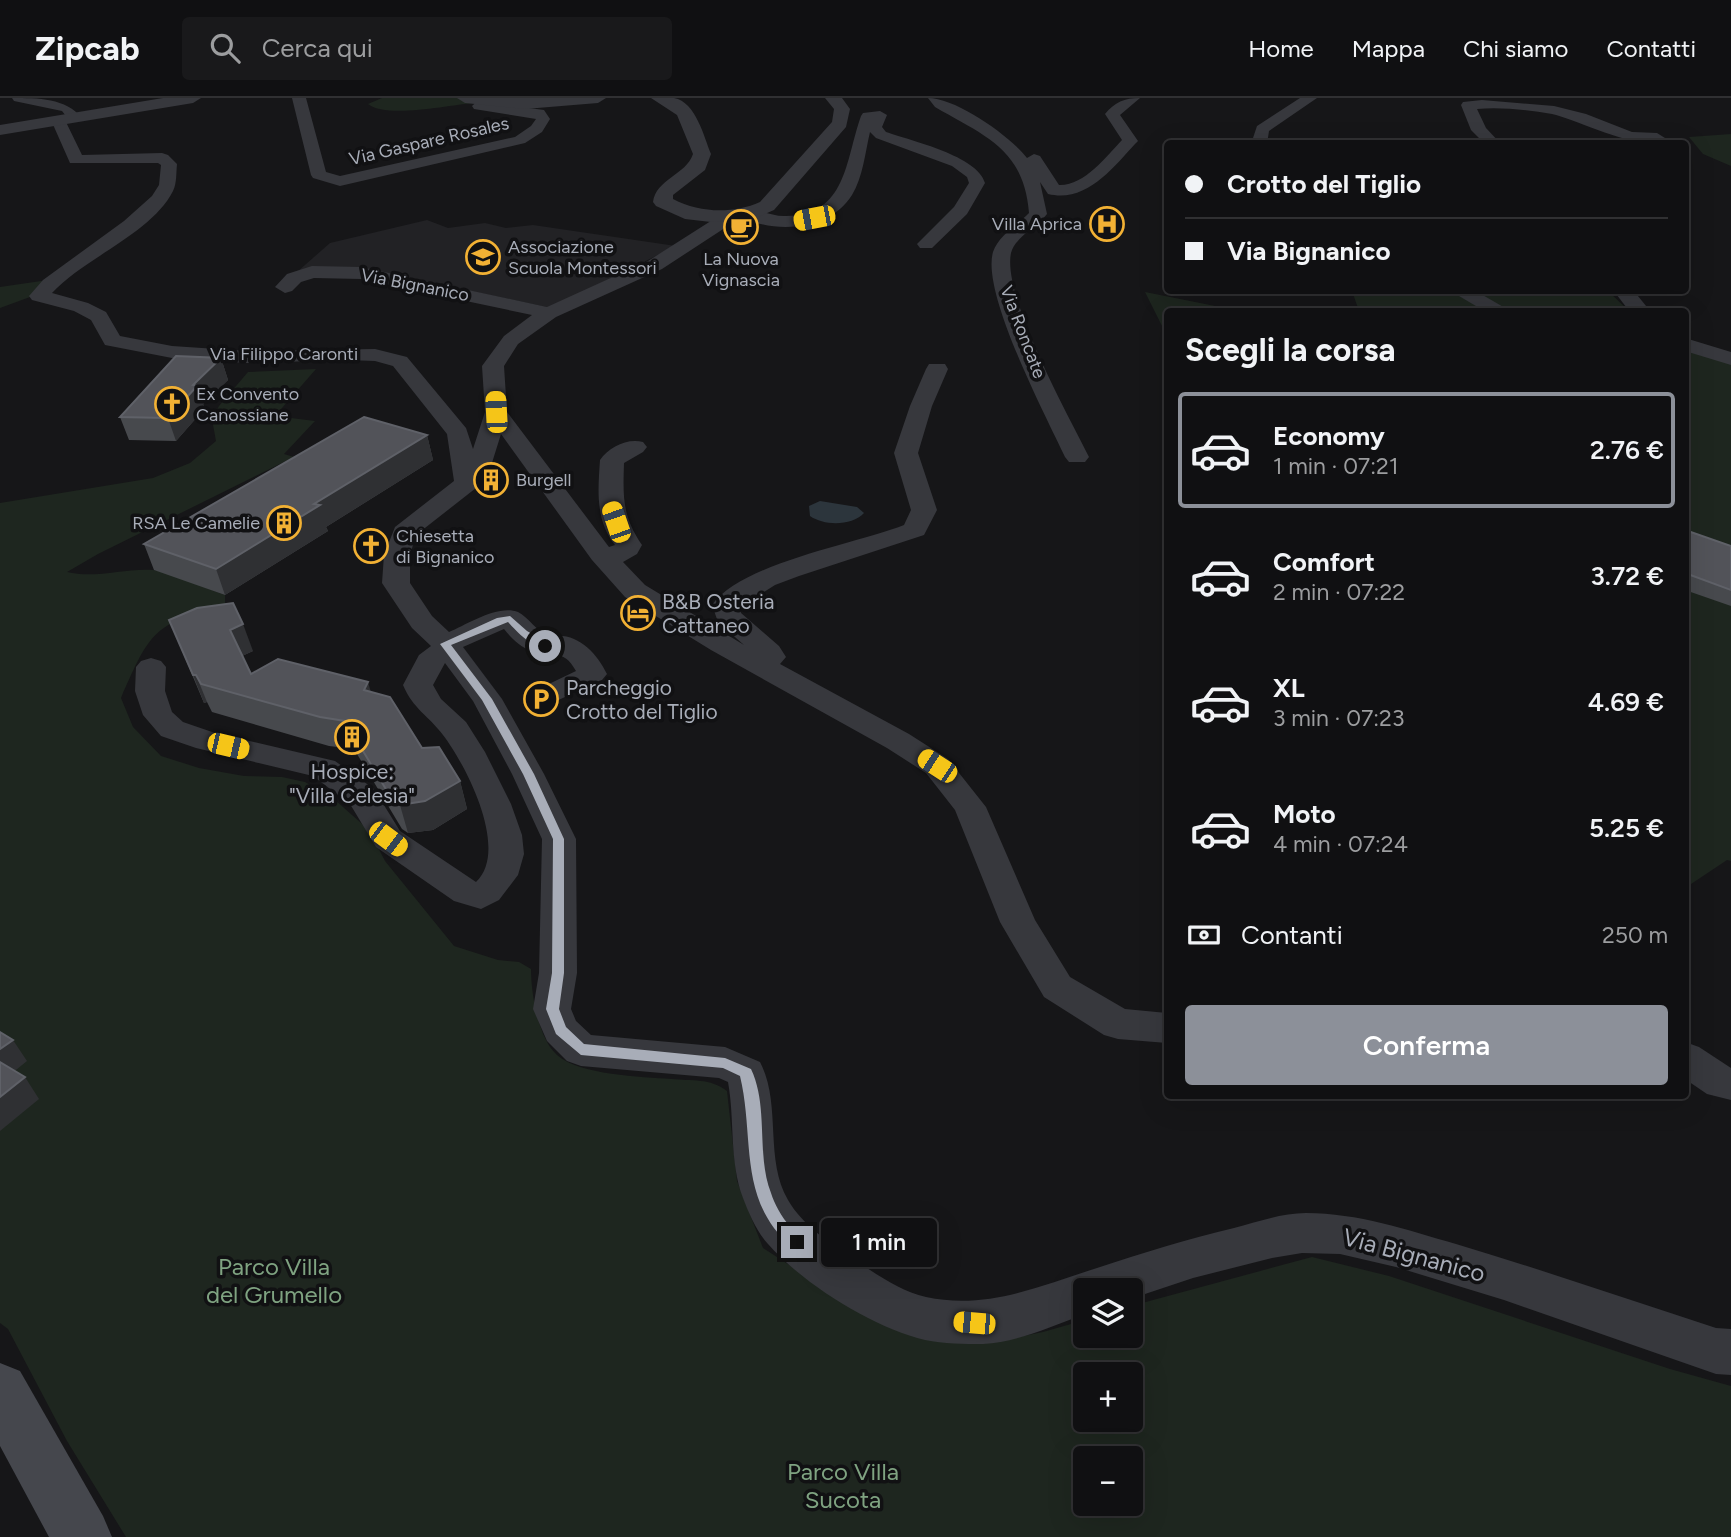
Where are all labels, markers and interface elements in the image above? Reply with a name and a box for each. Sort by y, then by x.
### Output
search box [182,17,672,80]
text: Zipcab [35,29,140,68]
icon: search [206,29,244,67]
text: Cerca qui [262,32,373,64]
text: Home [1248,34,1314,63]
text: Mappa [1352,34,1425,63]
text: Chi siamo [1463,34,1568,63]
text: Contatti [1606,34,1696,63]
street label: Via Gaspare Rosales [347,112,511,170]
text: Crotto del Tiglio [1227,168,1421,200]
car [792,204,837,232]
hospital icon: Villa Aprica [1088,205,1126,243]
cafe icon: La Nuova Vignascia [722,208,760,246]
place label: Villa Aprica [992,213,1082,235]
text: Via Bignanico [1227,235,1391,267]
place label: Associazione Scuola Montessori [508,236,657,279]
school or university icon: Associazione Scuola Montessori [464,238,502,276]
place label: La Nuova Vignascia [702,248,780,291]
street label: Via Bignanico [359,264,471,306]
street label: Via Roncate [995,283,1051,382]
text: Scegli la corsa [1185,331,1395,369]
street label: Via Filippo Caronti [210,343,358,365]
place label: Ex Convento Canossiane [196,383,299,426]
church icon: Ex Convento Canossiane [153,385,191,423]
car [485,390,508,434]
icon: car [1189,419,1252,482]
text: Economy [1273,420,1385,452]
text: 2.76 € [1590,434,1664,466]
text: 1 min · 07:21 [1273,452,1398,480]
building icon: Burgell [472,461,510,499]
place label: Burgell [516,469,571,491]
car [600,499,633,545]
building icon: RSA Le Camelie [265,504,303,542]
place label: RSA Le Camelie [132,512,260,534]
place label: Chiesetta di Bignanico [396,525,495,568]
church icon: Chiesetta di Bignanico [352,527,390,565]
icon: car [1189,545,1252,608]
text: Comfort [1273,546,1375,578]
text: 3.72 € [1591,560,1664,592]
text: 2 min · 07:22 [1273,578,1405,606]
place label: B&B Osteria Cattaneo [662,589,775,638]
hotel icon: B&B Osteria Cattaneo [619,594,657,632]
route start [529,630,561,662]
icon: car [1189,671,1252,734]
text: XL [1273,672,1305,704]
place label: Parcheggio Crotto del Tiglio [566,675,718,724]
parking icon: Parcheggio Crotto del Tiglio [522,680,560,718]
text: 4.69 € [1588,686,1664,718]
text: 3 min · 07:23 [1273,704,1404,732]
building icon: Hospice: "Villa Celesia" [333,718,371,756]
car [206,731,251,761]
car [914,746,961,786]
place label: Hospice: "Villa Celesia" [289,759,415,808]
icon: car [1189,797,1252,860]
text: Moto [1273,798,1336,830]
text: 5.25 € [1589,812,1664,844]
car [365,818,412,860]
text: 4 min · 07:24 [1273,830,1408,858]
icon: cash [1185,916,1223,954]
text: Contanti [1241,919,1343,951]
text: 250 m [1602,921,1668,949]
button: Conferma [1185,1005,1668,1085]
callout: 1 min [822,1218,937,1266]
street label: Via Bignanico [1340,1222,1488,1288]
route end [781,1226,813,1258]
text: 1 min [852,1228,906,1256]
park label: Parco Villa del Grumello [206,1252,342,1309]
map controls [1073,1278,1143,1516]
button: layers [1073,1278,1143,1348]
car [953,1311,996,1335]
button: + [1073,1362,1143,1432]
button: − [1073,1446,1143,1516]
park label: Parco Villa Sucota [787,1457,899,1514]

